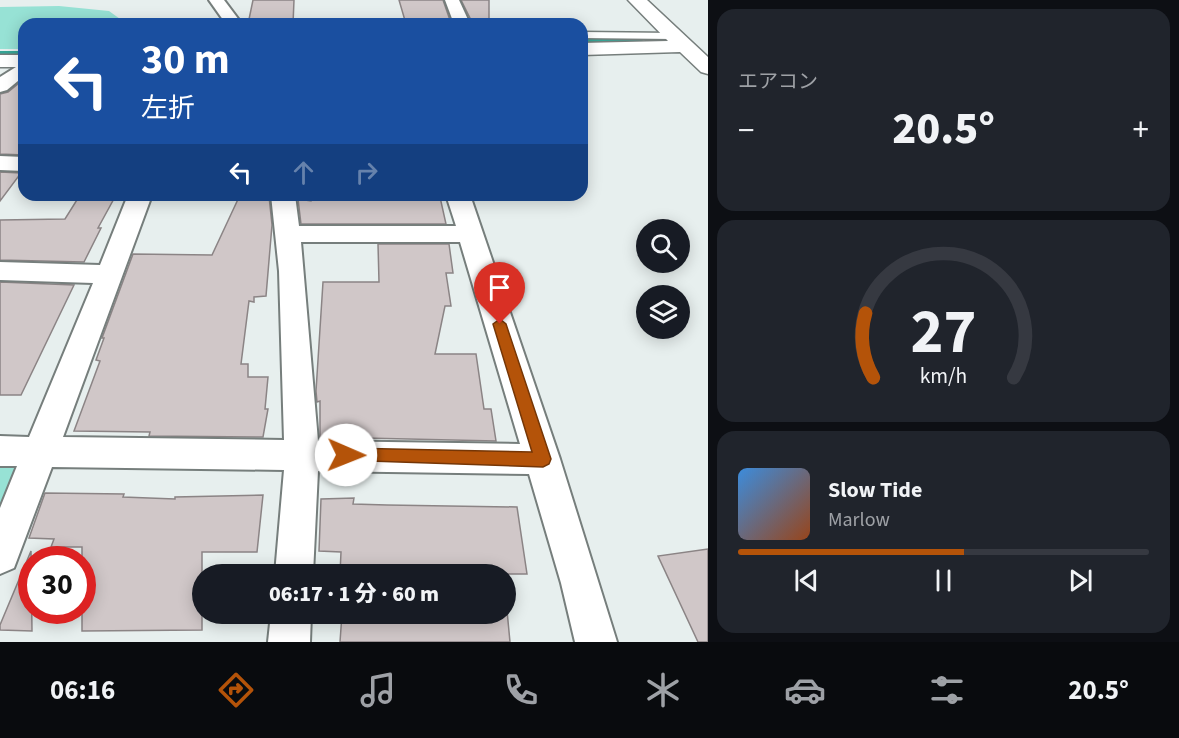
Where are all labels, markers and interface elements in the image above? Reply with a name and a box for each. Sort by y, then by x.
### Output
text: 30 m [141,30,230,90]
icon: left [42,42,120,120]
text: エアコン [738,68,818,96]
text: 左折 [141,89,195,128]
text: 20.5° [892,97,995,161]
text: − [738,107,754,154]
text: + [1133,107,1149,154]
icon: left [224,156,257,189]
icon: ahead [287,156,320,189]
icon: right [350,156,383,189]
map controls [636,219,690,339]
button: search [636,219,690,273]
pin [474,262,525,324]
icon: arrive [483,271,516,304]
button: layers [636,285,690,339]
text: 27 [911,288,976,377]
text: km/h [920,361,967,392]
position arrow [314,423,378,487]
text: Slow Tide [828,474,922,506]
text: Marlow [828,506,890,534]
speed limit sign: 30 [18,546,96,624]
icon: previous [790,564,823,597]
icon: pause [927,564,960,597]
icon: next [1064,564,1097,597]
text: 06:17 · 1 分 · 60 m [269,578,439,610]
icon: directions [215,669,257,711]
icon: music [357,669,399,711]
icon: phone [500,669,542,711]
icon: climate [642,669,684,711]
icon: car [784,669,826,711]
icon: filters [926,669,968,711]
text: 06:16 [50,671,115,710]
text: 20.5° [1068,671,1129,710]

